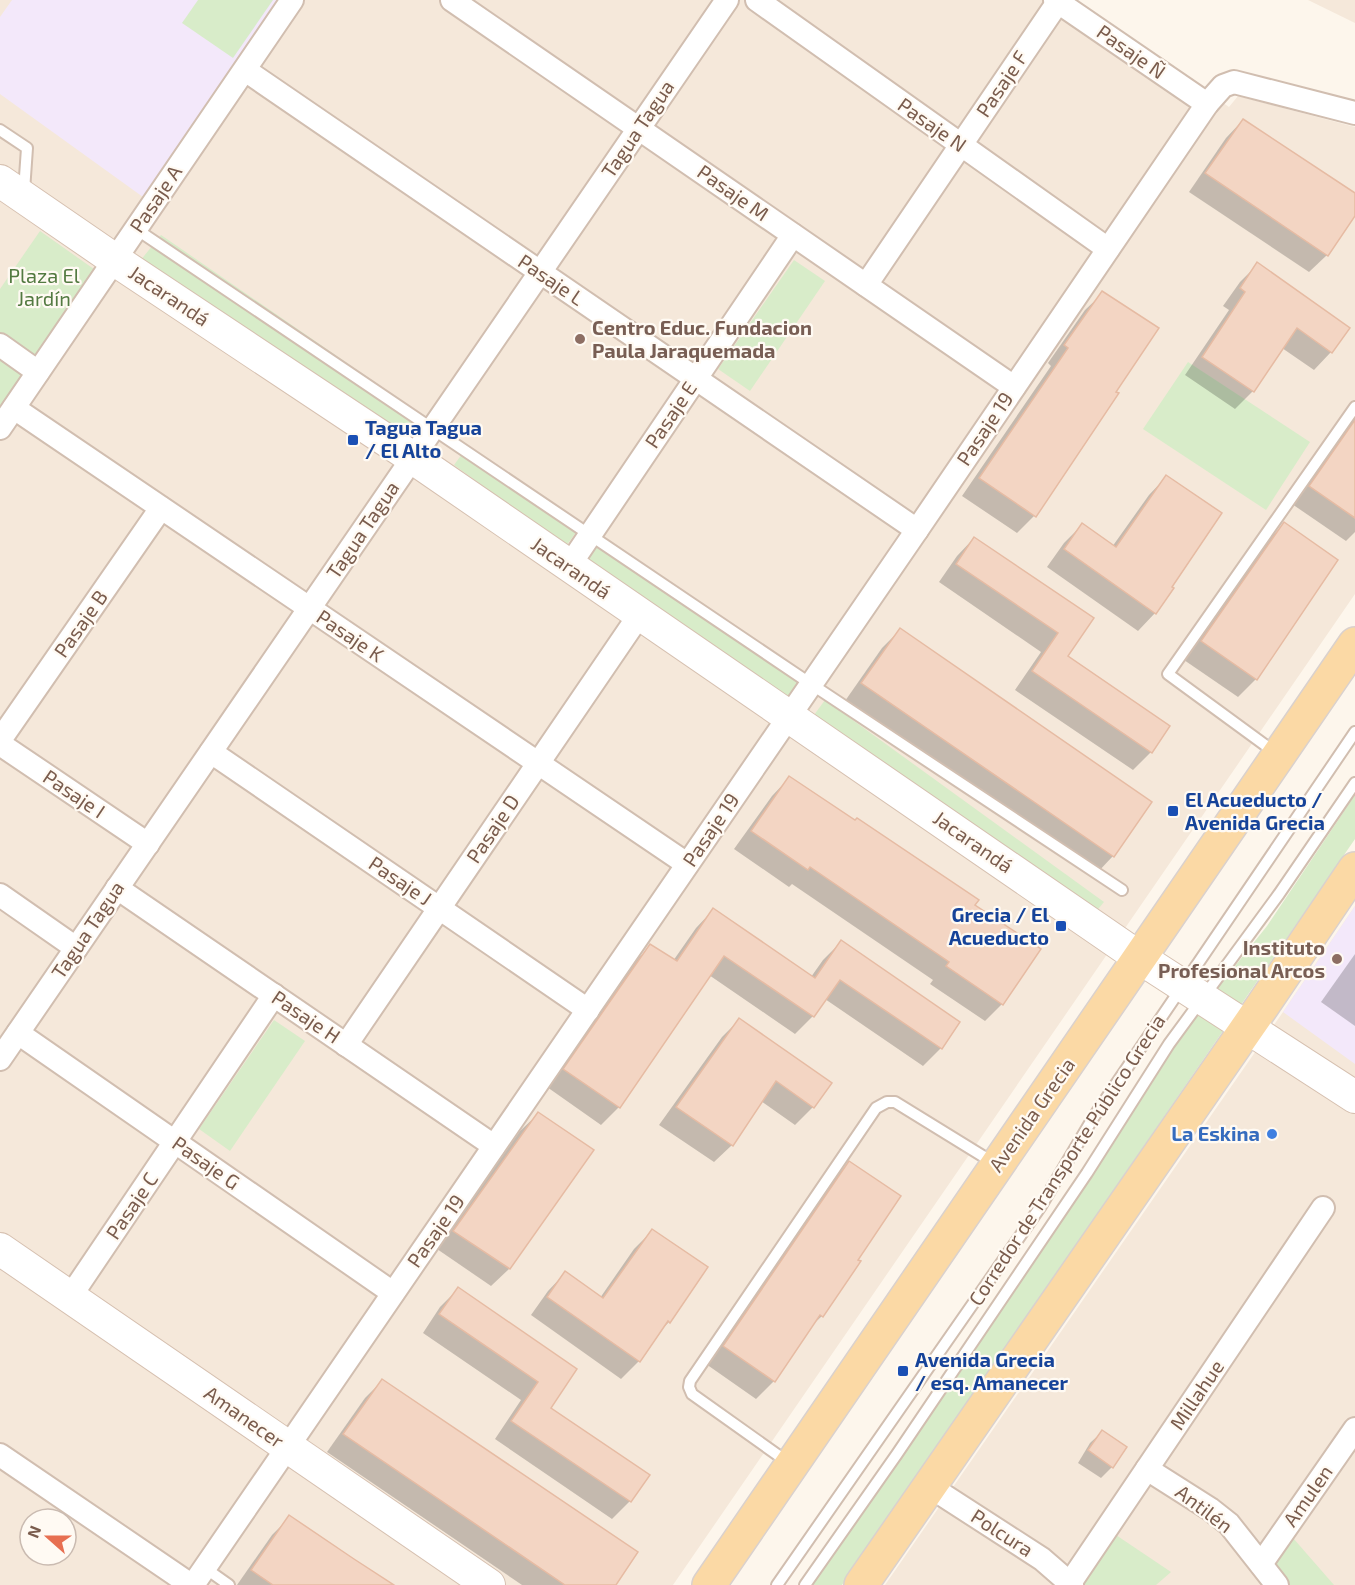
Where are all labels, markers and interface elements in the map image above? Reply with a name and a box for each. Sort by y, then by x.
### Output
street label: Pasaje Ñ [1093,19,1170,83]
street label: Pasaje F [970,46,1032,121]
street label: Tagua Tagua [596,75,679,182]
street label: Pasaje N [894,92,971,156]
street label: Pasaje M [693,159,774,225]
street label: Pasaje A [124,160,187,237]
street label: Pasaje L [514,248,589,310]
street label: Jacarandá [125,260,214,331]
park label: Plaza El Jardín [8,263,80,310]
place label: Centro Educ. Fundacion Paula Jaraquemada [592,315,812,362]
marker: Centro Educ. Fundacion Paula Jaraquemada [573,332,587,346]
street label: Pasaje E [639,377,701,452]
street label: Pasaje 19 [951,387,1017,470]
place label: Tagua Tagua / El Alto [365,415,482,462]
marker: Tagua Tagua / El Alto [346,433,360,447]
street label: Tagua Tagua [321,476,404,583]
street label: Jacarandá [527,531,616,603]
street label: Pasaje B [48,585,112,662]
street label: Pasaje K [312,604,389,666]
street label: Pasaje I [39,764,110,822]
place label: El Acueducto / Avenida Grecia [1185,787,1325,834]
street label: Pasaje 19 [677,788,743,871]
street label: Pasaje D [461,790,524,867]
marker: El Acueducto / Avenida Grecia [1166,804,1180,818]
street label: Jacarandá [929,805,1018,877]
street label: Pasaje J [365,851,436,910]
street label: Tagua Tagua [46,876,129,983]
place label: Grecia / El Acueducto [949,902,1049,949]
marker: Grecia / El Acueducto [1054,919,1068,933]
place label: Instituto Profesional Arcos [1158,935,1325,982]
marker: Instituto Profesional Arcos [1330,952,1344,966]
street label: Pasaje H [268,985,345,1048]
street label: Corredor de Transporte Público Grecia [963,1009,1169,1310]
street label: Avenida Grecia [983,1053,1079,1176]
place label: La Eskina [1171,1121,1260,1145]
marker: La Eskina [1265,1127,1279,1141]
street label: Pasaje G [168,1130,245,1194]
street label: Pasaje C [100,1167,162,1243]
street label: Pasaje 19 [401,1189,469,1271]
place label: Avenida Grecia / esq. Amanecer [915,1347,1069,1394]
street label: Millahue [1164,1355,1228,1434]
marker: Avenida Grecia / esq. Amanecer [896,1364,910,1378]
street label: Amanecer [200,1380,289,1452]
street label: Amulen [1277,1460,1337,1531]
street label: Antilén [1171,1479,1238,1537]
street label: Polcura [967,1503,1038,1561]
north arrow [18,1507,78,1567]
text: N [23,1523,44,1540]

